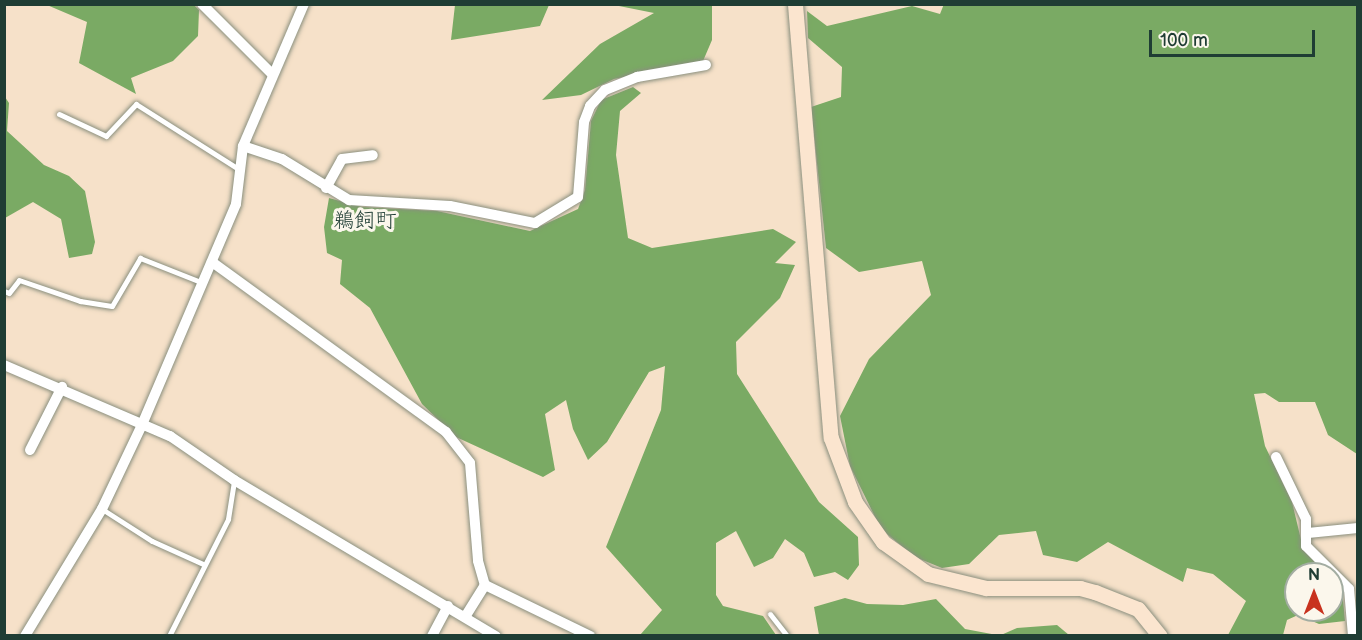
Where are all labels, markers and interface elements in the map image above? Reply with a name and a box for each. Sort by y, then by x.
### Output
scale bar [1152,18,1318,56]
text: 100 m [1160,30,1208,51]
district label: 鵜飼町 [334,208,396,234]
north arrow [1284,562,1344,622]
text: N [1308,566,1320,585]

